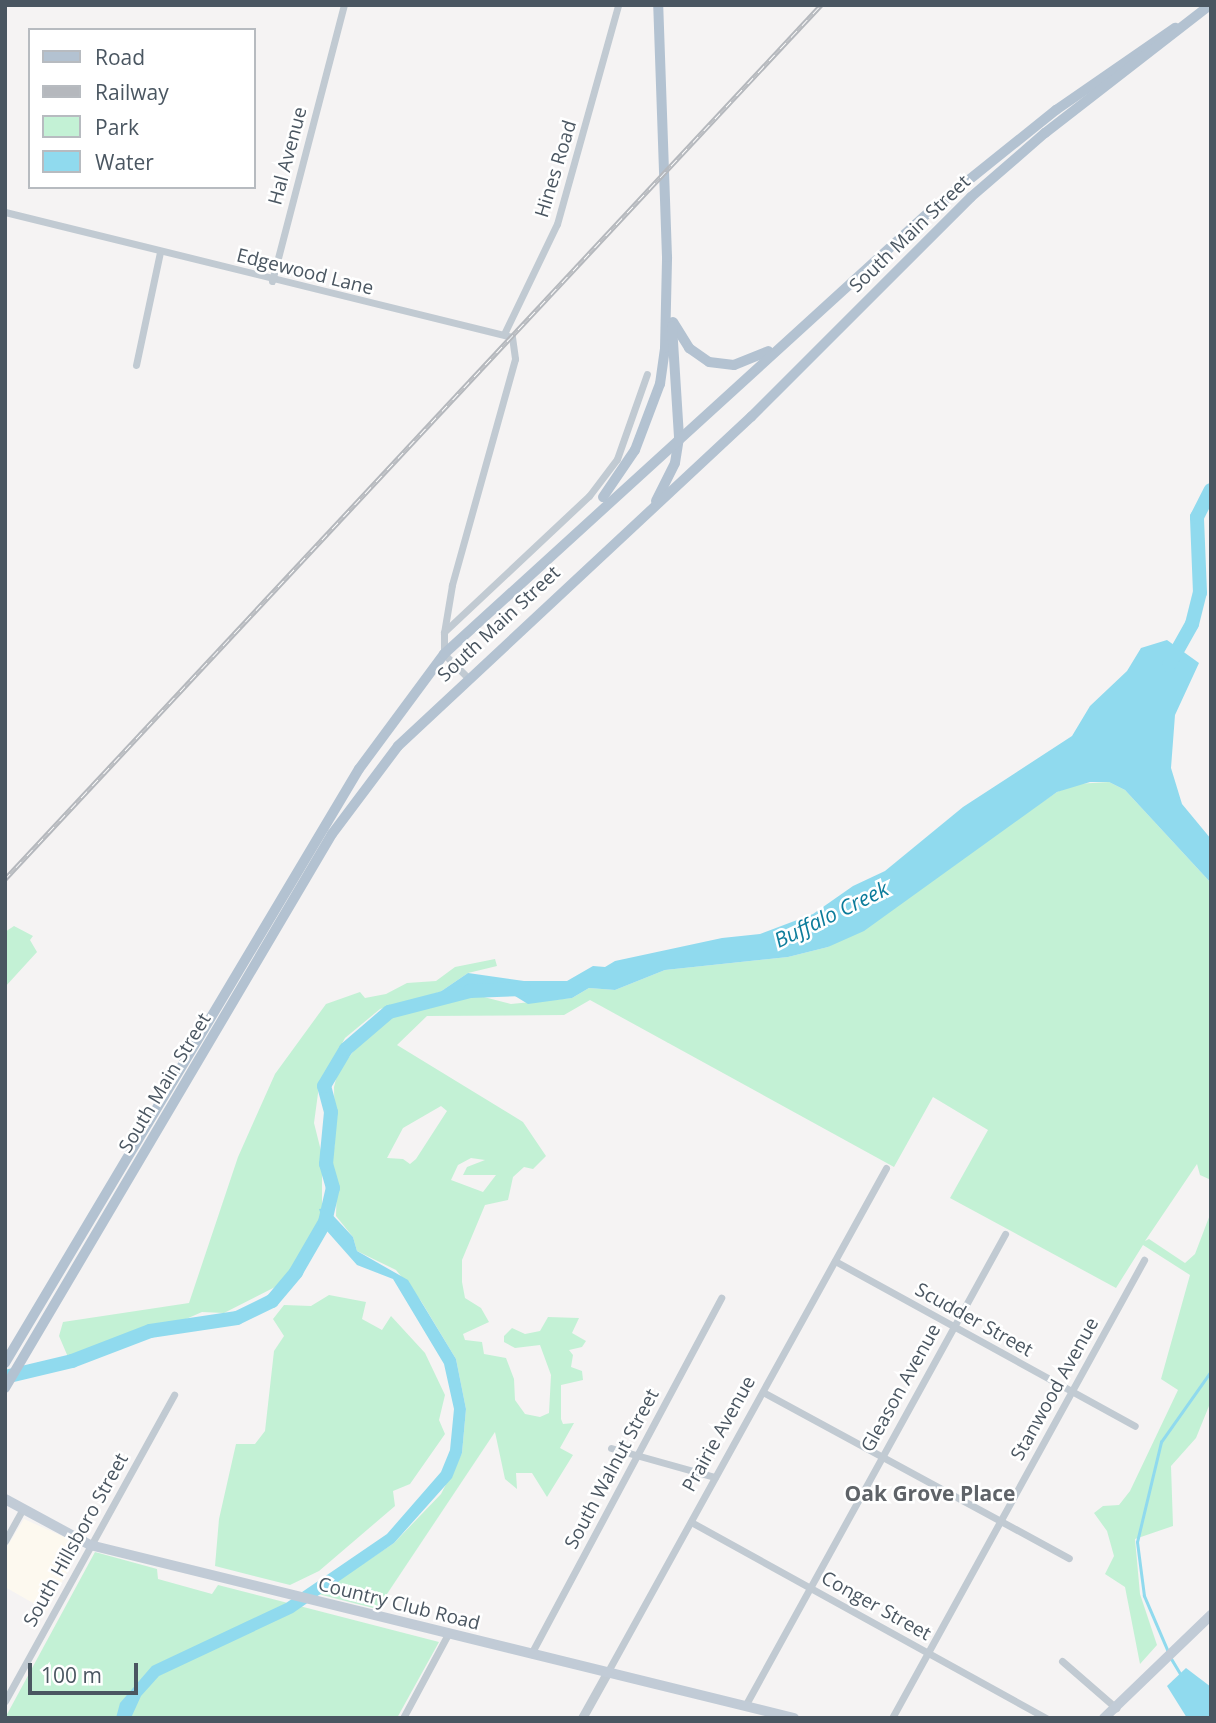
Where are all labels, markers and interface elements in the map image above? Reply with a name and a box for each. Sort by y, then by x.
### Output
legend [28,28,256,189]
text: Road [95,43,145,71]
text: Railway [95,78,169,106]
street label: Hal Avenue [264,105,312,207]
text: Park [95,113,139,141]
street label: Hines Road [530,118,582,220]
text: Water [95,148,154,176]
street label: South Main Street [845,171,975,297]
street label: Edgewood Lane [234,244,376,300]
street label: South Main Street [433,561,565,687]
water label: Buffalo Creek [770,875,892,953]
street label: South Main Street [114,1009,216,1157]
street label: Scudder Street [911,1278,1037,1362]
street label: Stanwood Avenue [1006,1314,1104,1464]
street label: Gleason Avenue [856,1320,946,1456]
street label: Prairie Avenue [678,1372,760,1496]
street label: South Walnut Street [560,1385,664,1553]
street label: South Hillsboro Street [19,1449,133,1631]
district label: Oak Grove Place [845,1480,1015,1506]
street label: Conger Street [817,1567,935,1645]
street label: Country Club Road [316,1573,482,1635]
scale bar [32,1650,142,1694]
text: 100 m [41,1661,102,1689]

